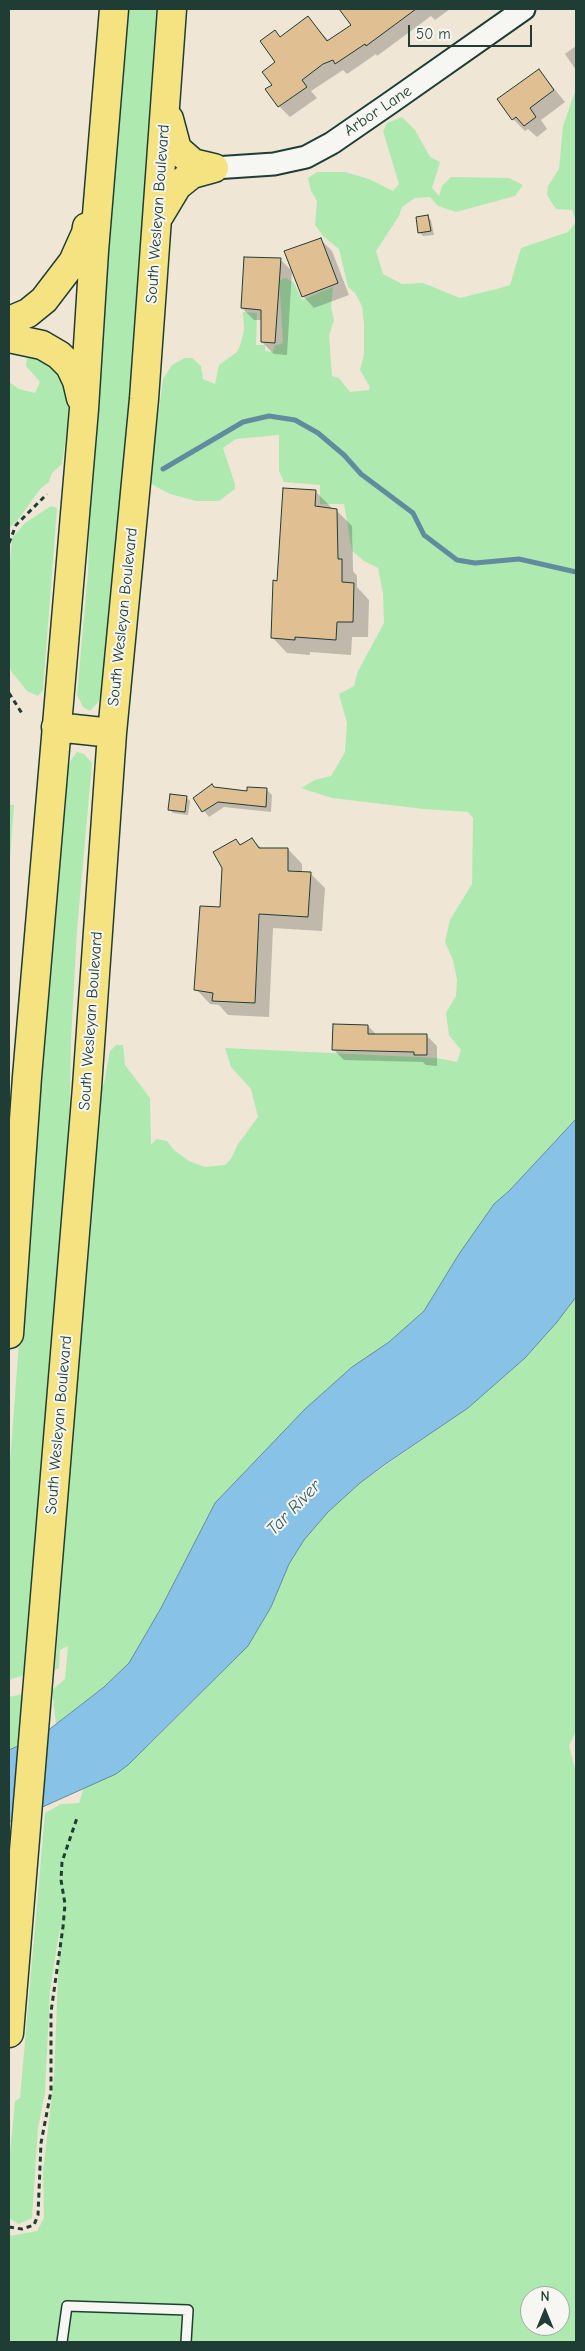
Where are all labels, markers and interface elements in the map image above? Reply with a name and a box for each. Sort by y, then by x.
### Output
scale bar [410,15,534,47]
text: 50 m [416,25,451,43]
street label: Arbor Lane [341,81,415,141]
street label: South Wesleyan Boulevard [142,124,174,304]
street label: South Wesleyan Boulevard [104,527,142,707]
street label: South Wesleyan Boulevard [75,931,107,1111]
street label: South Wesleyan Boulevard [42,1335,76,1515]
water label: Tar River [262,1476,326,1540]
north arrow [520,2286,570,2336]
text: N [540,2288,550,2305]

